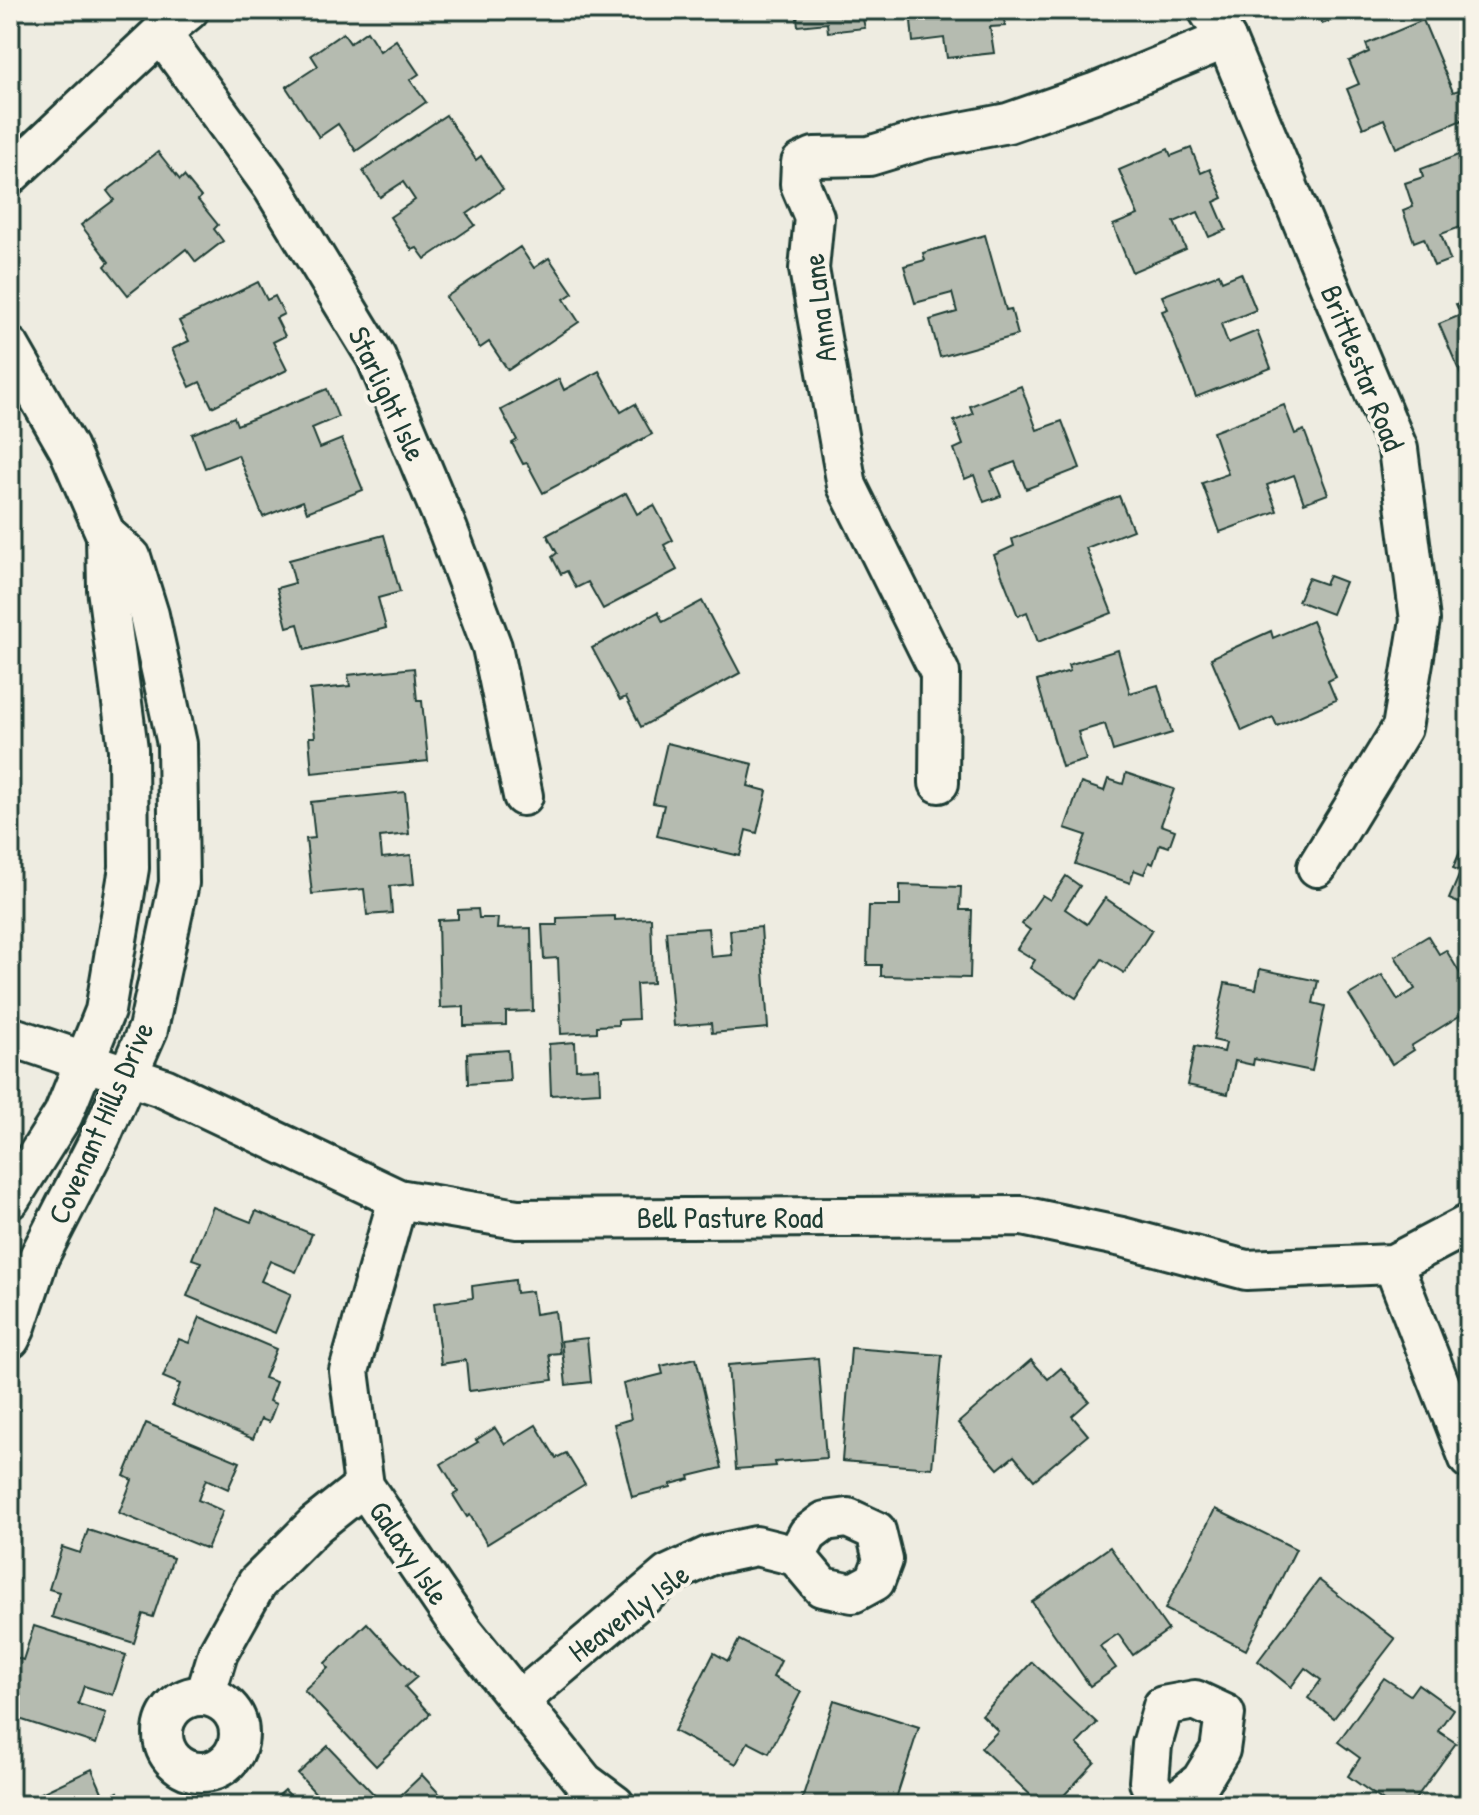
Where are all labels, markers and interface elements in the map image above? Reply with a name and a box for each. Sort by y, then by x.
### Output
street label: Anna Lane [793,252,845,365]
street label: Brittlestar Road [1312,279,1414,457]
street label: Starlight Isle [339,320,436,467]
street label: Covenant Hills Drive [38,1015,163,1230]
street label: Bell Pasture Road [637,1197,824,1237]
street label: Galaxy Isle [360,1493,459,1612]
street label: Heavenly Isle [560,1554,697,1671]

